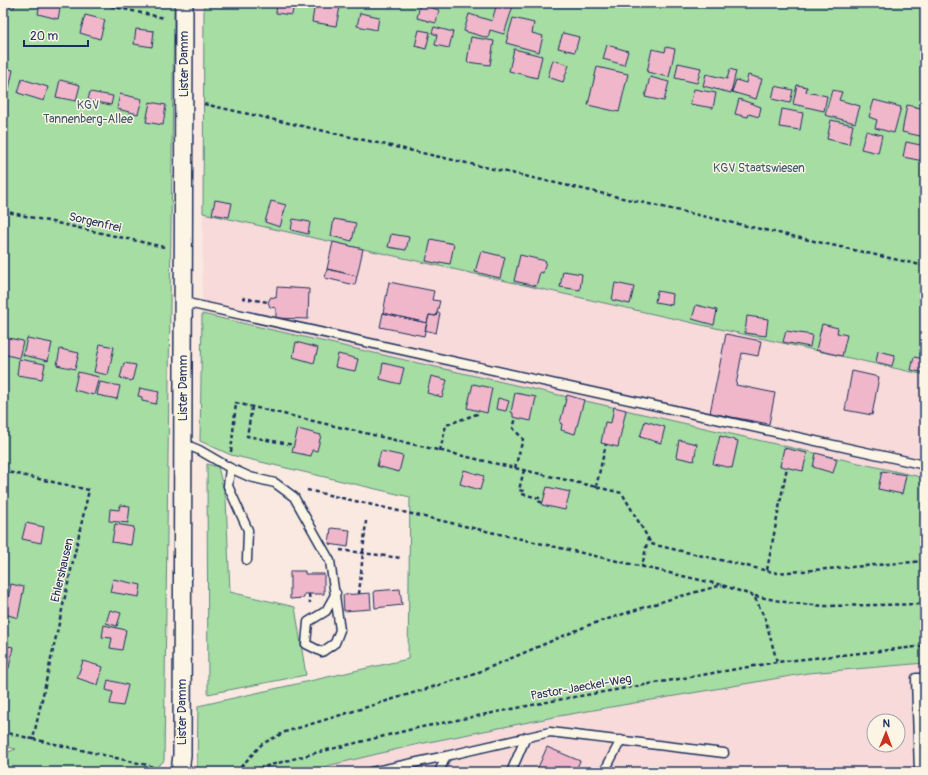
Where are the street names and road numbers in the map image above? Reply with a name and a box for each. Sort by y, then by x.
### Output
street label: Lister Damm [177,30,192,97]
street label: Sorgenfrei [67,209,122,236]
street label: Lister Damm [176,354,191,421]
street label: Ehlershausen [48,536,77,604]
street label: Pastor-Jaeckel-Weg [529,671,633,704]
street label: Lister Damm [175,678,190,745]

